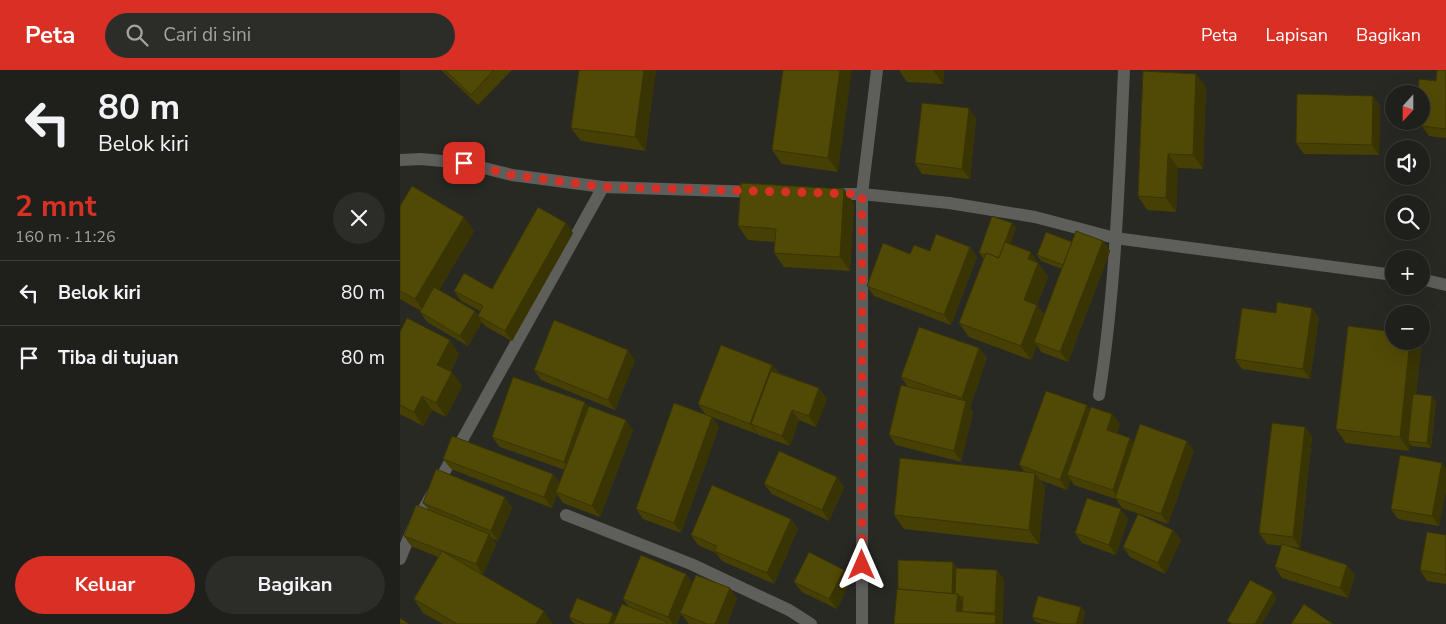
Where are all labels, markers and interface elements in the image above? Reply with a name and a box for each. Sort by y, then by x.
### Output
search box [105,13,455,58]
text: Peta [25,19,75,51]
icon: search [123,21,151,49]
text: Cari di sini [163,22,251,48]
text: Peta [1201,23,1237,47]
text: Lapisan [1265,23,1328,47]
text: Bagikan [1356,23,1421,47]
text: 80 m [98,84,180,131]
north arrow [1385,85,1430,130]
map controls [1385,85,1430,350]
icon: left [15,90,80,155]
text: Belok kiri [98,129,189,159]
button: sound [1385,140,1430,185]
pin [443,142,485,184]
icon: arrive [450,149,478,177]
text: 2 mnt [15,186,96,227]
button: close [333,192,385,244]
button: search [1385,195,1430,240]
text: 160 m · 11:26 [15,226,116,248]
button: + [1385,250,1430,295]
icon: left [15,279,43,307]
text: Belok kiri [58,280,141,306]
text: 80 m [341,280,385,306]
button: − [1385,305,1430,350]
icon: arrive [15,344,43,372]
text: Tiba di tujuan [58,345,179,371]
text: 80 m [341,345,385,371]
position arrow [835,538,887,590]
button: Keluar [15,556,195,614]
button: Bagikan [205,556,385,614]

